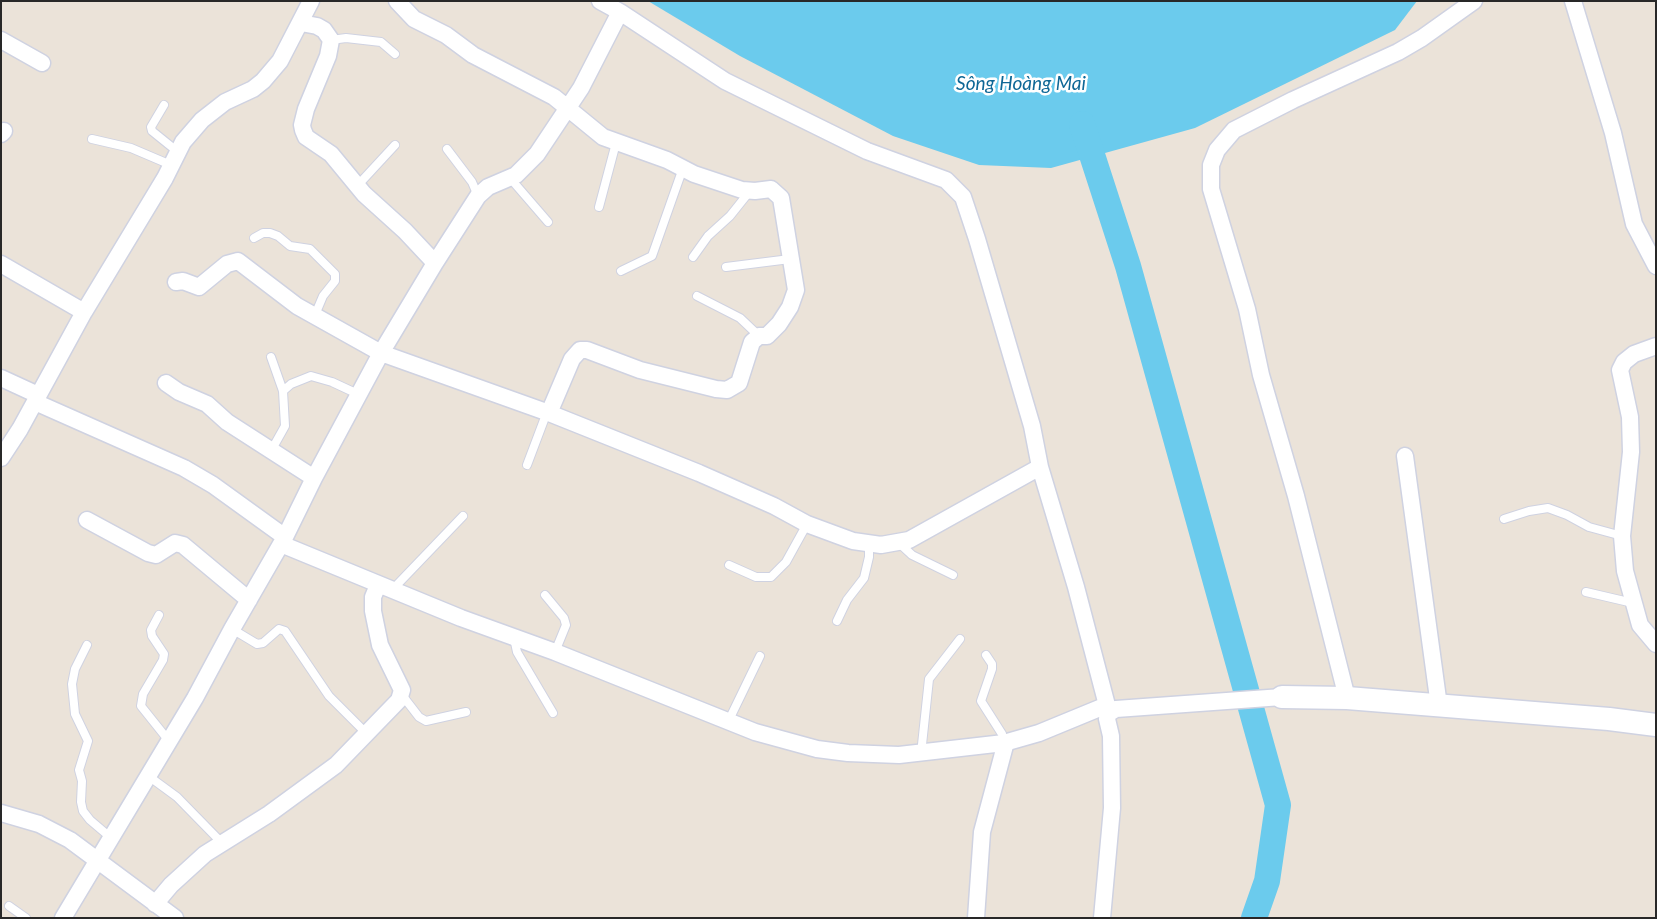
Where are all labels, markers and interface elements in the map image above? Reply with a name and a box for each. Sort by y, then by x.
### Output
water label: Sông Hoàng Mai [956,73,1086,95]

